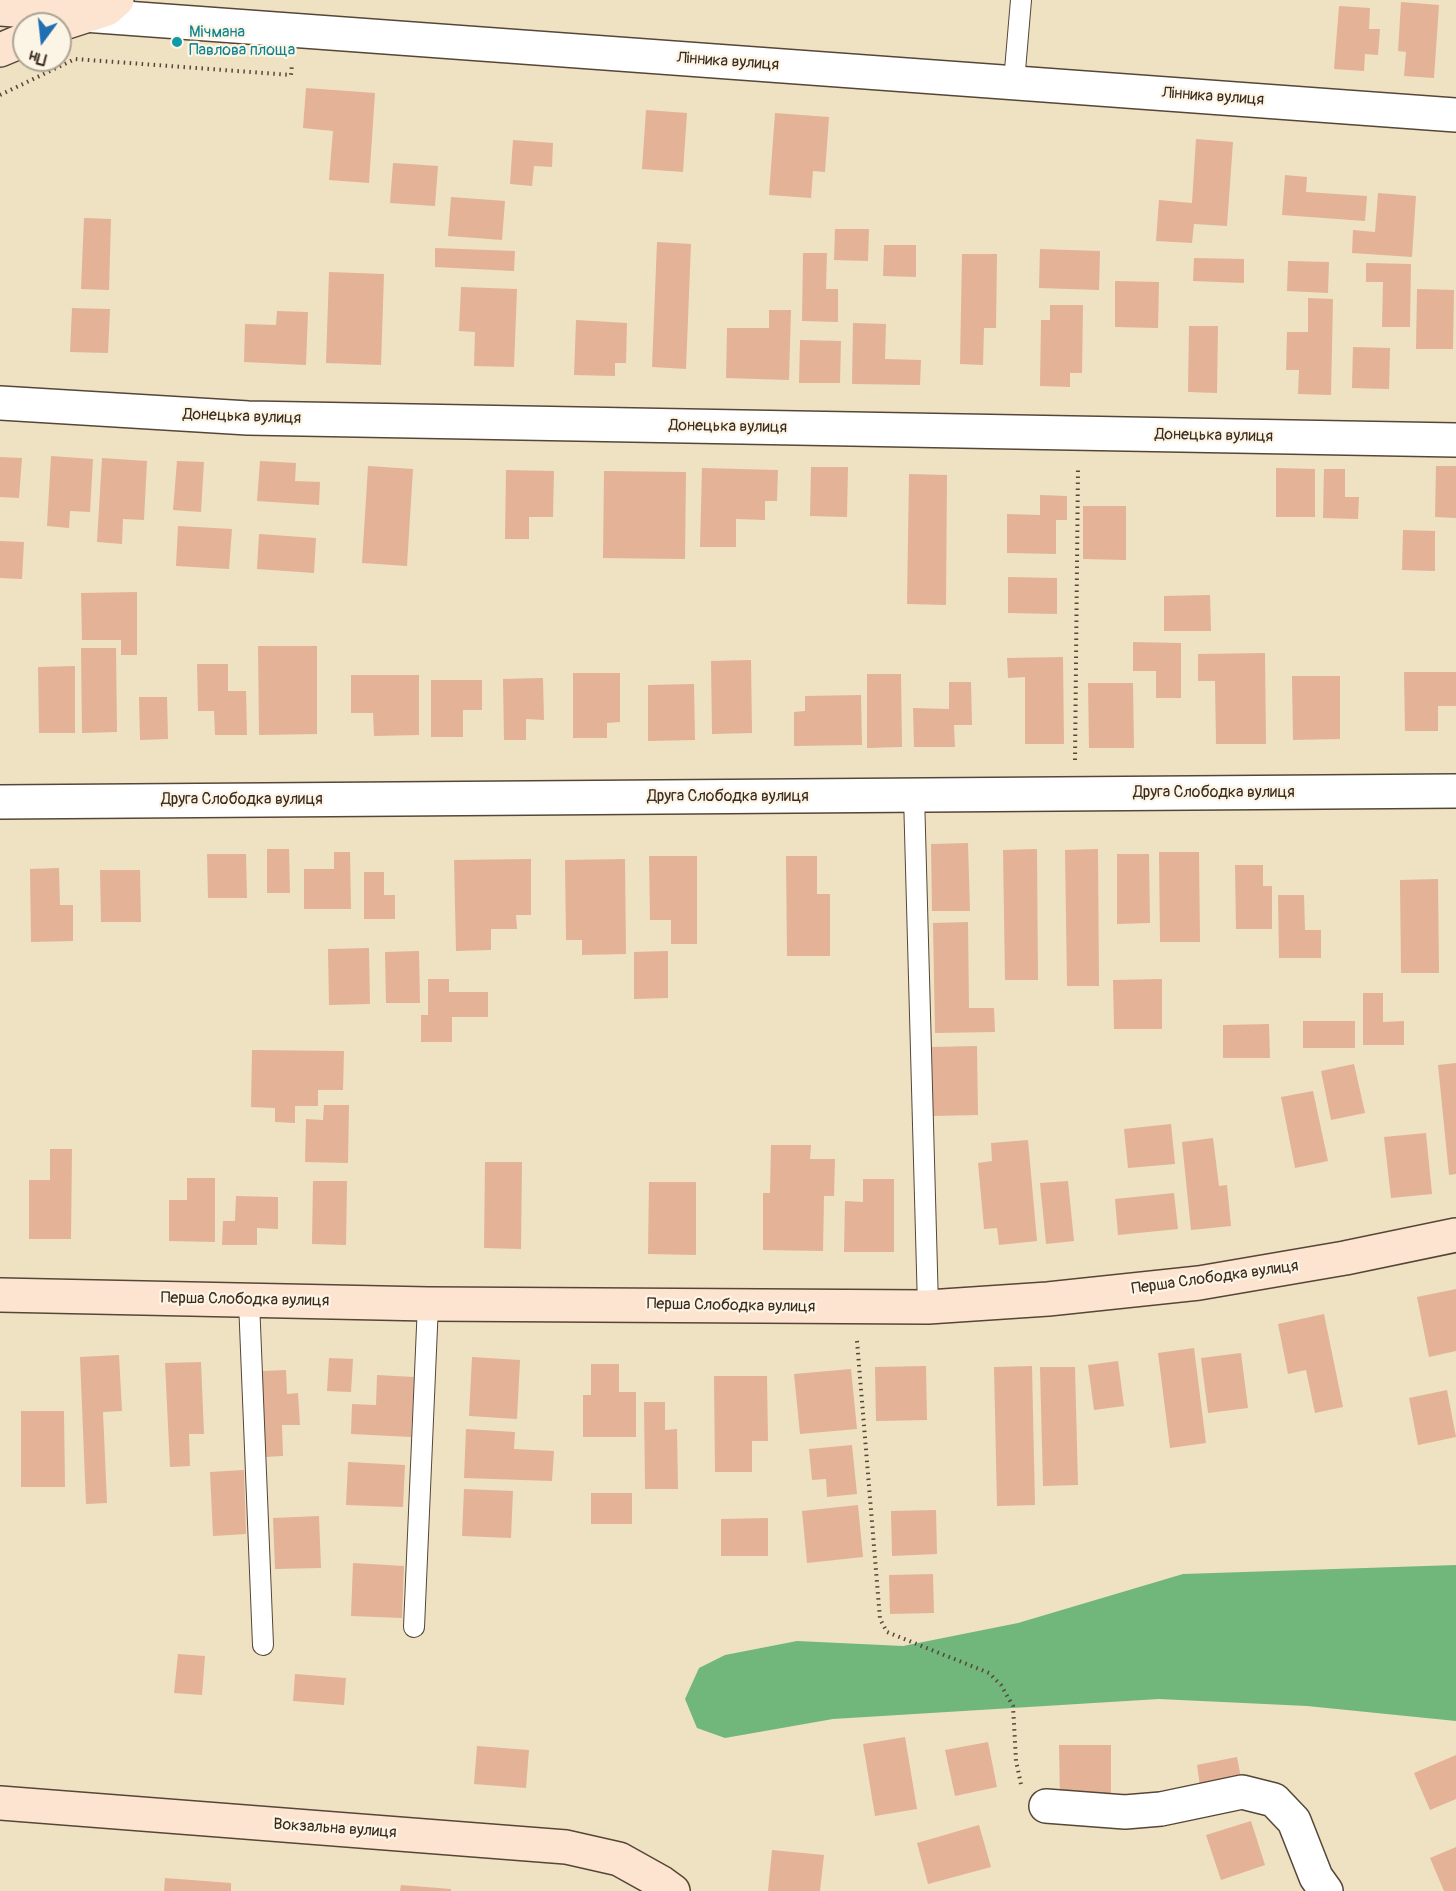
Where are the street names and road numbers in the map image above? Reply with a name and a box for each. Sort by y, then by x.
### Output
street label: Лінника вулиця [676,49,780,75]
street label: Лінника вулиця [1161,84,1265,110]
street label: Донецька вулиця [182,405,302,429]
street label: Донецька вулиця [669,416,787,438]
street label: Донецька вулиця [1155,425,1273,447]
street label: Друга Слободка вулиця [1133,783,1295,803]
street label: Друга Слободка вулиця [647,787,809,807]
street label: Друга Слободка вулиця [161,790,323,810]
street label: Перша Слободка вулиця [1130,1257,1300,1299]
street label: Перша Слободка вулиця [161,1289,329,1311]
street label: Перша Слободка вулиця [647,1295,815,1317]
street label: Вокзальна вулиця [273,1815,397,1843]

